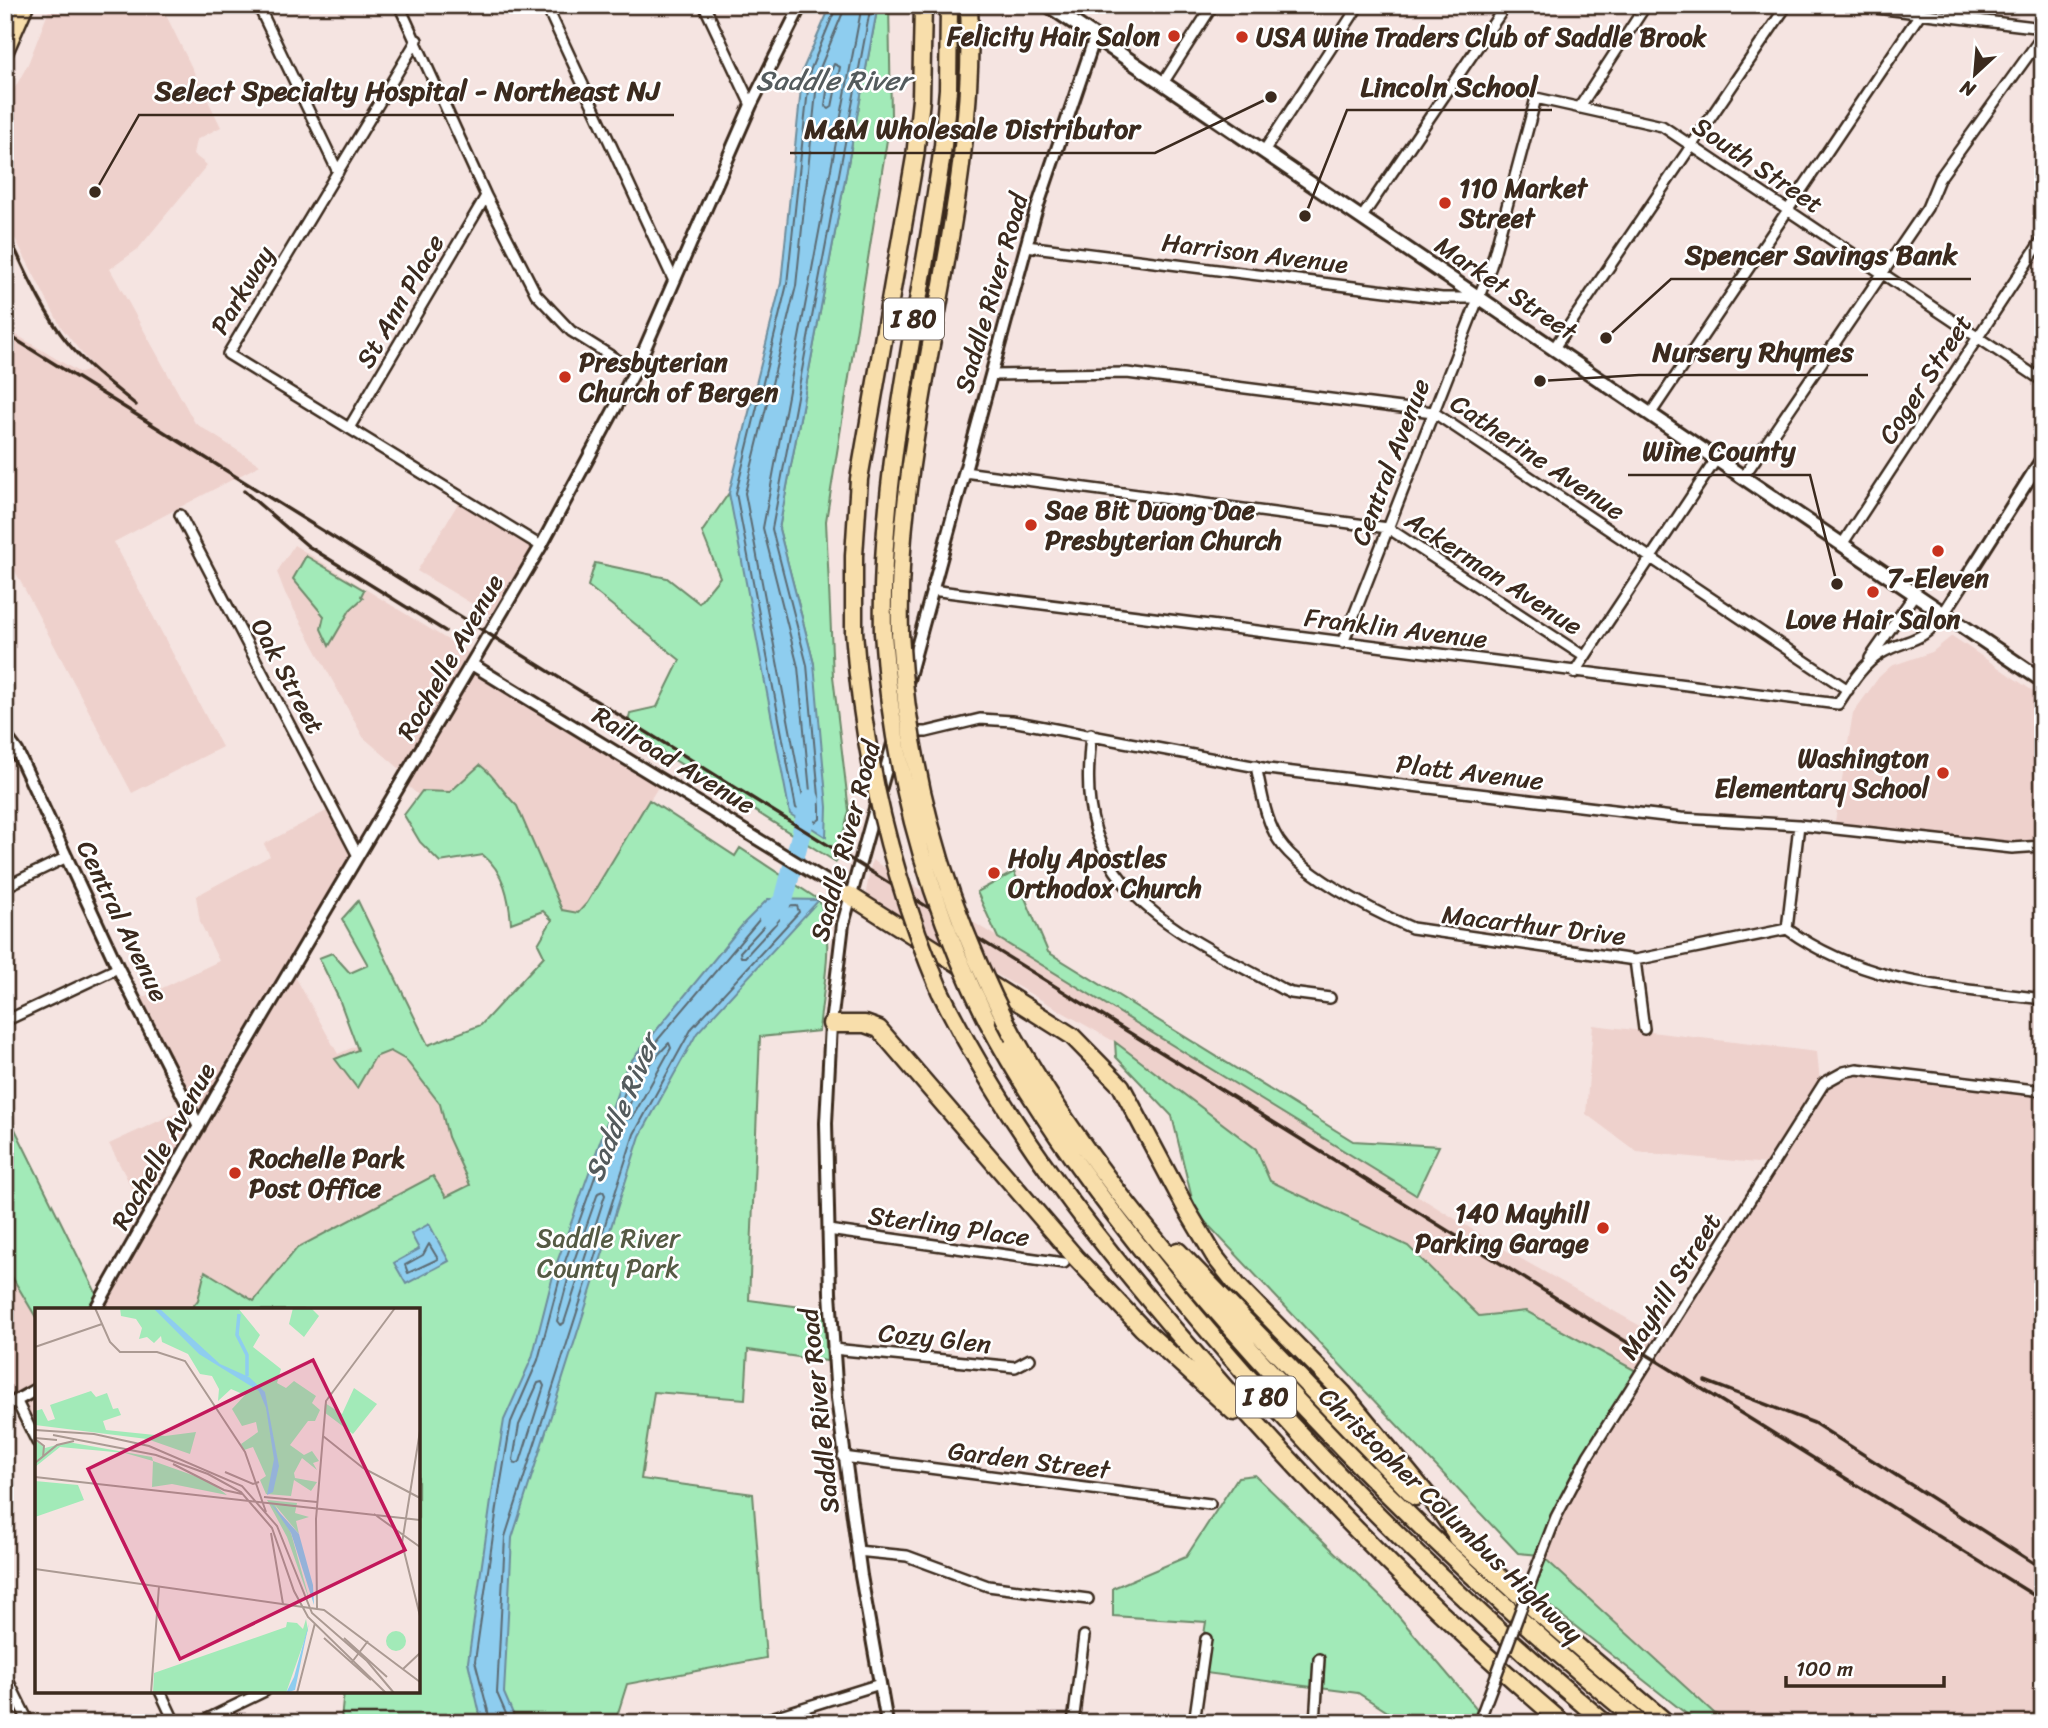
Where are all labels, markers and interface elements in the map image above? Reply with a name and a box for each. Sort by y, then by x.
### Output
place label: Felicity Hair Salon [946,13,1160,59]
place label: USA Wine Traders Club of Saddle Brook [1256,14,1708,60]
marker: Felicity Hair Salon [1166,28,1182,44]
marker: USA Wine Traders Club of Saddle Brook [1234,29,1250,45]
north arrow [1940,38,2010,108]
water label: Saddle River [756,56,916,105]
callout: Lincoln School [1347,61,1552,110]
text: Lincoln School [1361,62,1538,111]
callout: Select Specialty Hospital - Northeast NJ [139,66,674,115]
text: Select Specialty Hospital - Northeast NJ [153,66,661,115]
text: N [1954,71,1982,107]
callout: M&M Wholesale Distributor [790,104,1155,153]
text: M&M Wholesale Distributor [803,104,1142,153]
street label: South Street [1683,104,1833,226]
place label: 110 Market Street [1458,165,1589,241]
street label: Saddle River Road [941,185,1042,398]
marker: 110 Market Street [1437,195,1453,211]
street label: Harrison Avenue [1159,219,1351,287]
street label: Market Street [1425,223,1588,354]
street label: St Ann Place [343,225,457,377]
callout: Spencer Savings Bank [1671,230,1971,279]
text: Spencer Savings Bank [1684,230,1958,279]
street label: Parkway [197,236,287,344]
road number: I 80 [884,298,944,340]
street label: Coger Street [1865,304,1985,454]
callout: Nursery Rhymes [1639,326,1868,375]
text: Nursery Rhymes [1651,327,1855,376]
place label: Presbyterian Church of Bergen [578,339,778,415]
marker: Presbyterian Church of Bergen [557,369,573,385]
street label: Central Avenue [1337,372,1443,552]
street label: Catherine Avenue [1441,381,1635,533]
callout: Wine County [1628,426,1810,475]
text: Wine County [1642,426,1797,475]
place label: Sae Bit Duong Dae Presbyterian Church [1044,487,1282,563]
street label: Ackerman Avenue [1395,497,1592,648]
marker: Sae Bit Duong Dae Presbyterian Church [1023,517,1039,533]
marker: 7-Eleven [1930,543,1946,559]
place label: 7-Eleven [1887,555,1990,601]
street label: Rochelle Avenue [384,564,517,749]
marker: Love Hair Salon [1865,584,1881,600]
street label: Franklin Avenue [1302,594,1490,662]
place label: Love Hair Salon [1786,596,1960,642]
street label: Oak Street [238,610,338,742]
street label: Railroad Avenue [583,693,765,827]
street label: Saddle River Road [796,733,894,946]
place label: Washington Elementary School [1714,735,1931,811]
street label: Platt Avenue [1394,740,1546,804]
marker: Washington Elementary School [1935,765,1951,781]
street label: Central Avenue [64,832,182,1010]
place label: Holy Apostles Orthodox Church [1008,835,1202,911]
marker: Holy Apostles Orthodox Church [986,865,1002,881]
street label: Macarthur Drive [1439,891,1629,959]
water label: Saddle River [570,1022,675,1189]
street label: Rochelle Avenue [98,1053,228,1239]
place label: Rochelle Park Post Office [248,1135,406,1211]
marker: Rochelle Park Post Office [227,1165,243,1181]
place label: 140 Mayhill Parking Garage [1415,1190,1591,1266]
street label: Sterling Place [865,1192,1033,1260]
street label: Mayhill Street [1606,1203,1734,1369]
park label: Saddle River County Park [536,1215,681,1291]
marker: 140 Mayhill Parking Garage [1595,1220,1611,1236]
street label: Saddle River Road [785,1304,853,1516]
inset map [35,1308,420,1693]
street label: Cozy Glen [876,1309,994,1367]
street label: Christopher Columbus Highway [1307,1375,1595,1655]
road number: I 80 [1236,1377,1296,1418]
street label: Garden Street [946,1427,1114,1493]
scale bar [1786,1644,1943,1688]
text: 100 m [1796,1650,1853,1688]

